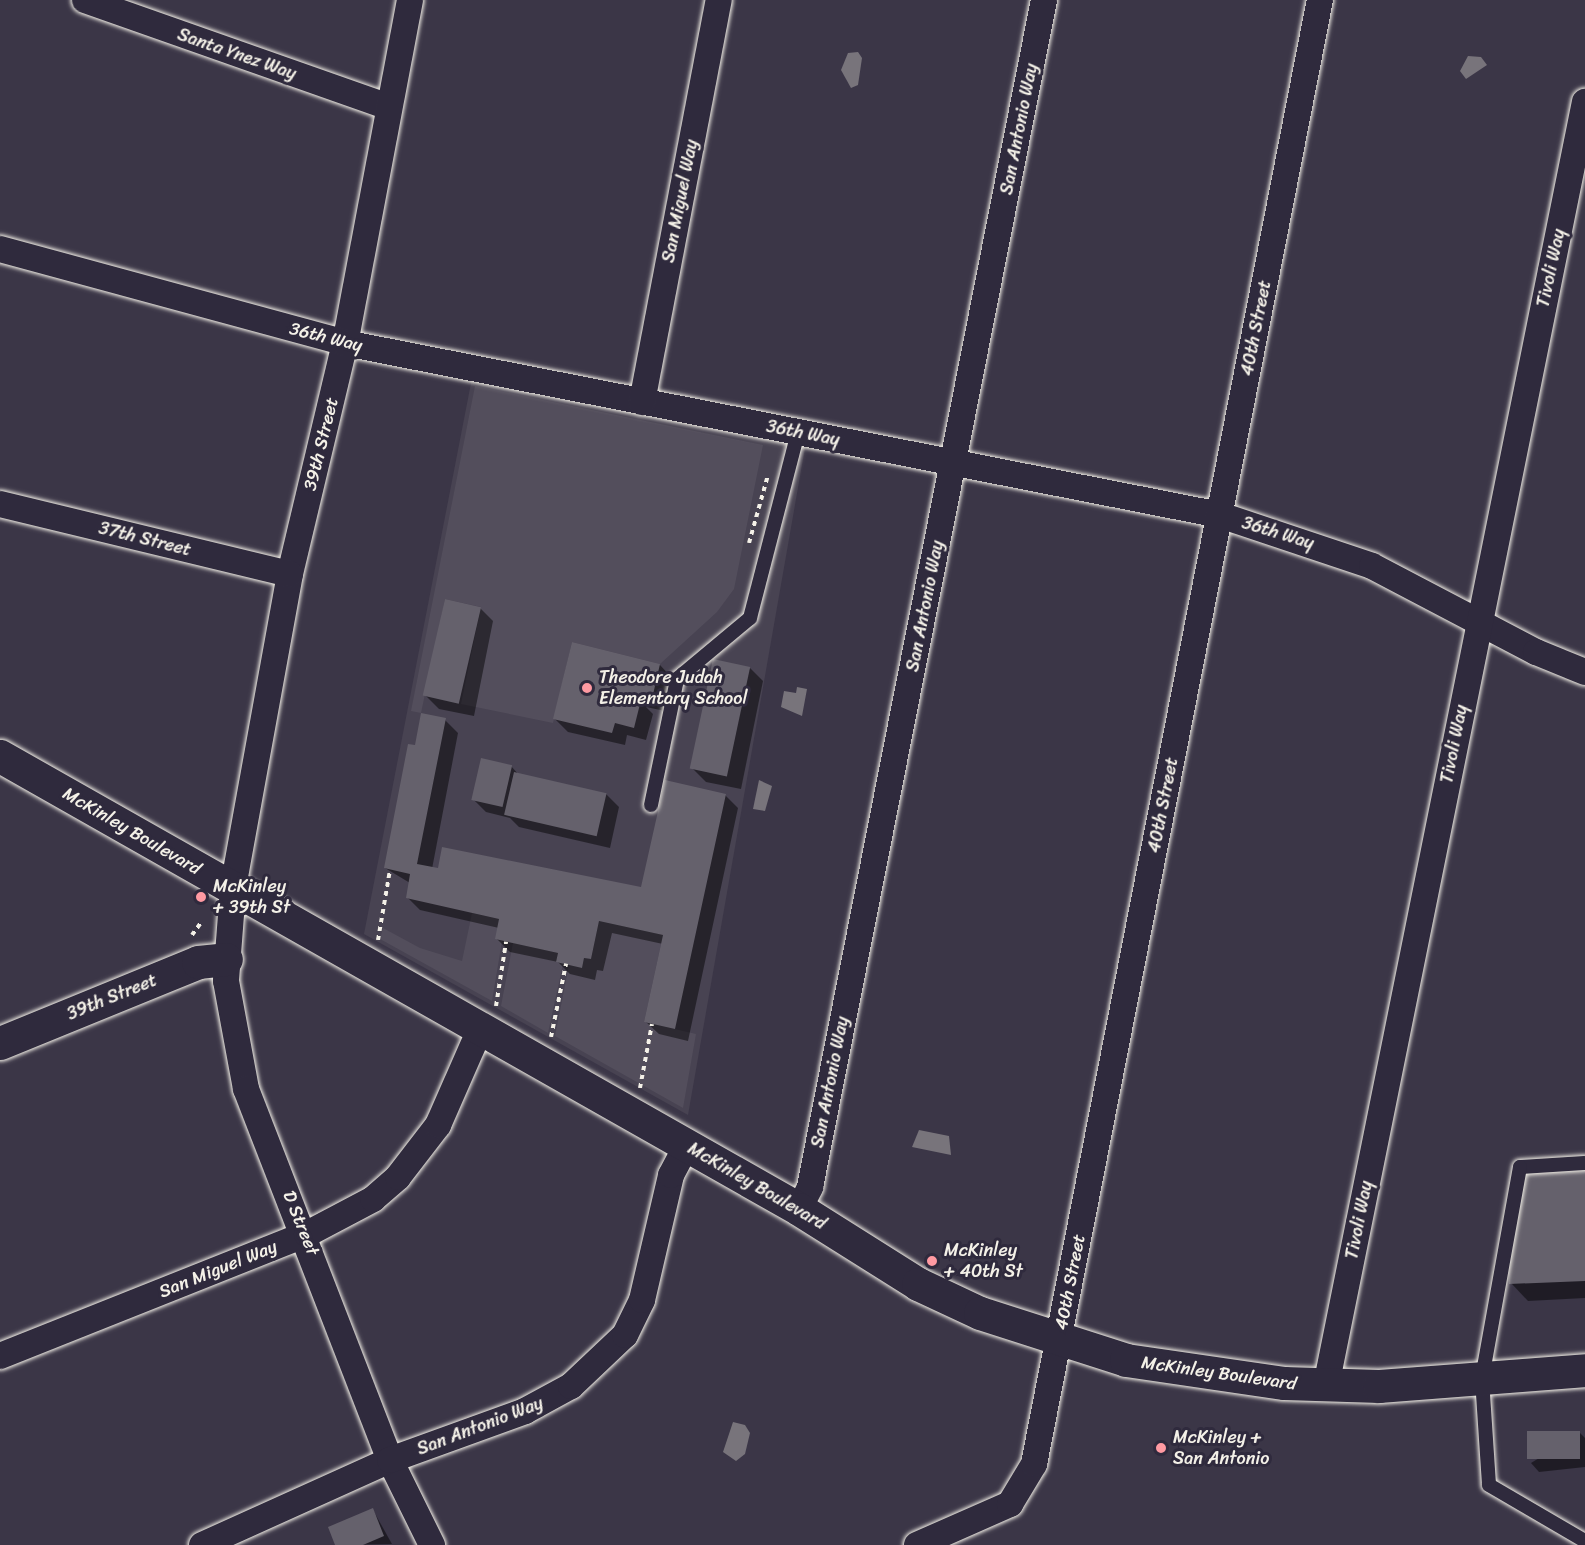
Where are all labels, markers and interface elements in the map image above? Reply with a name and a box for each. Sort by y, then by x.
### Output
street label: Santa Ynez Way [174,23,300,85]
street label: San Antonio Way [996,61,1042,197]
street label: San Miguel Way [658,138,702,264]
street label: Tivoli Way [1532,227,1570,309]
street label: 40th Street [1236,278,1276,378]
street label: 36th Way [287,318,365,356]
street label: 39th Street [299,395,343,493]
street label: 36th Way [764,415,842,451]
street label: 36th Way [1239,512,1317,554]
street label: 37th Street [97,517,193,561]
street label: San Antonio Way [902,538,948,674]
place label: Theodore Judah Elementary School [599,667,748,710]
marker: Theodore Judah Elementary School [580,681,594,695]
street label: Tivoli Way [1436,703,1472,785]
street label: 40th Street [1143,755,1183,855]
street label: McKinley Boulevard [59,783,205,879]
place label: McKinley + 39th St [213,876,291,918]
marker: McKinley + 39th St [194,890,208,904]
street label: 39th Street [64,969,160,1025]
street label: San Antonio Way [807,1014,853,1150]
street label: McKinley Boulevard [684,1138,830,1234]
street label: Tivoli Way [1341,1179,1377,1261]
street label: D Street [278,1188,324,1258]
street label: 40th Street [1050,1232,1090,1332]
street label: San Miguel Way [157,1236,279,1302]
place label: McKinley + 40th St [944,1240,1023,1282]
marker: McKinley + 40th St [925,1254,939,1268]
street label: McKinley Boulevard [1140,1351,1298,1395]
street label: San Antonio Way [414,1392,546,1460]
place label: McKinley + San Antonio [1173,1427,1270,1470]
marker: McKinley + San Antonio [1154,1441,1168,1455]

